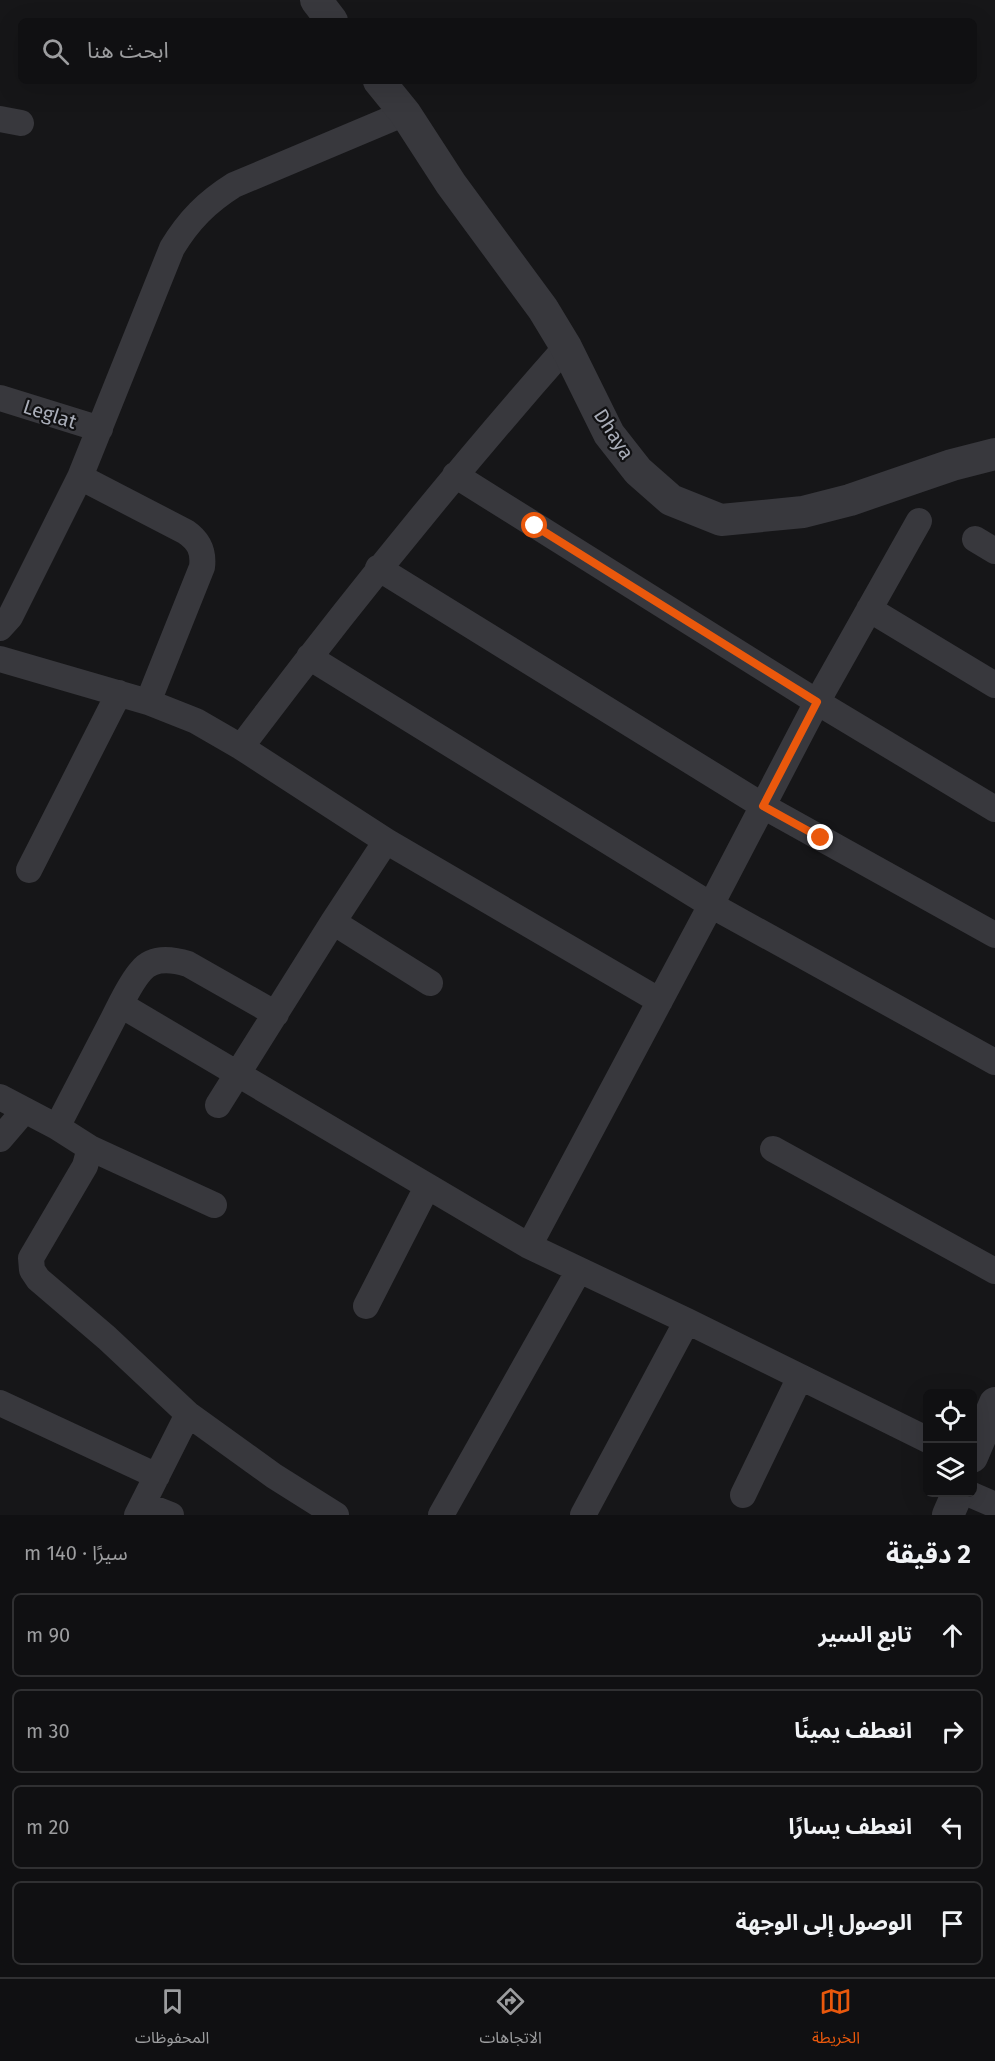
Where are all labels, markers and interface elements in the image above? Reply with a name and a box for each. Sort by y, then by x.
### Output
search box [18,18,977,84]
icon: search [39,35,72,68]
text: ابحث هنا [87,37,169,64]
street label: Leglat [20,394,80,434]
street label: Dhaya [589,404,639,464]
route start [521,512,547,538]
route end [807,824,833,850]
map controls [923,1389,977,1497]
button: locate [923,1389,977,1443]
button: layers [923,1443,977,1497]
text: 2 دقيقة [886,1539,971,1570]
text: سيرًا · 140 m [24,1541,128,1565]
icon: ahead [936,1619,969,1652]
text: تابع السير [819,1621,912,1648]
text: 90 m [26,1623,70,1647]
icon: right [936,1715,969,1748]
text: انعطف يمينًا [794,1717,912,1744]
text: 30 m [26,1719,70,1743]
icon: left [936,1811,969,1844]
text: انعطف يسارًا [789,1813,912,1840]
text: 20 m [26,1815,70,1839]
icon: arrive [936,1907,969,1940]
text: الوصول إلى الوجهة [735,1909,912,1936]
tab: المحفوظات [135,1985,209,2055]
tab: الاتجاهات [479,1985,542,2055]
tab: الخريطة [812,1985,860,2055]

